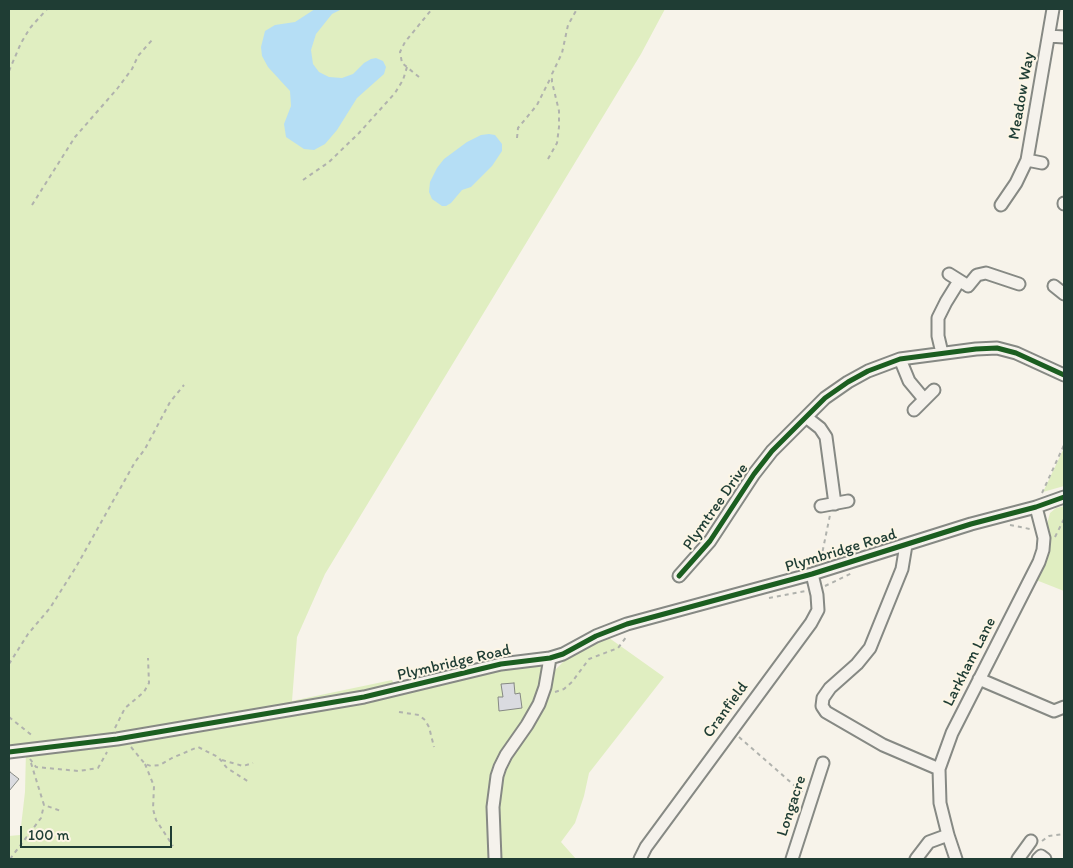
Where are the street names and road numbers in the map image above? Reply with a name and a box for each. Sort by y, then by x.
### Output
street label: Meadow Way [1005,51,1039,141]
street label: Plymtree Drive [679,460,753,554]
street label: Plymbridge Road [783,525,899,577]
street label: Larkham Lane [939,614,1001,710]
street label: Plymbridge Road [395,641,513,685]
street label: Cranfield [699,678,753,742]
street label: Longacre [773,773,811,839]

